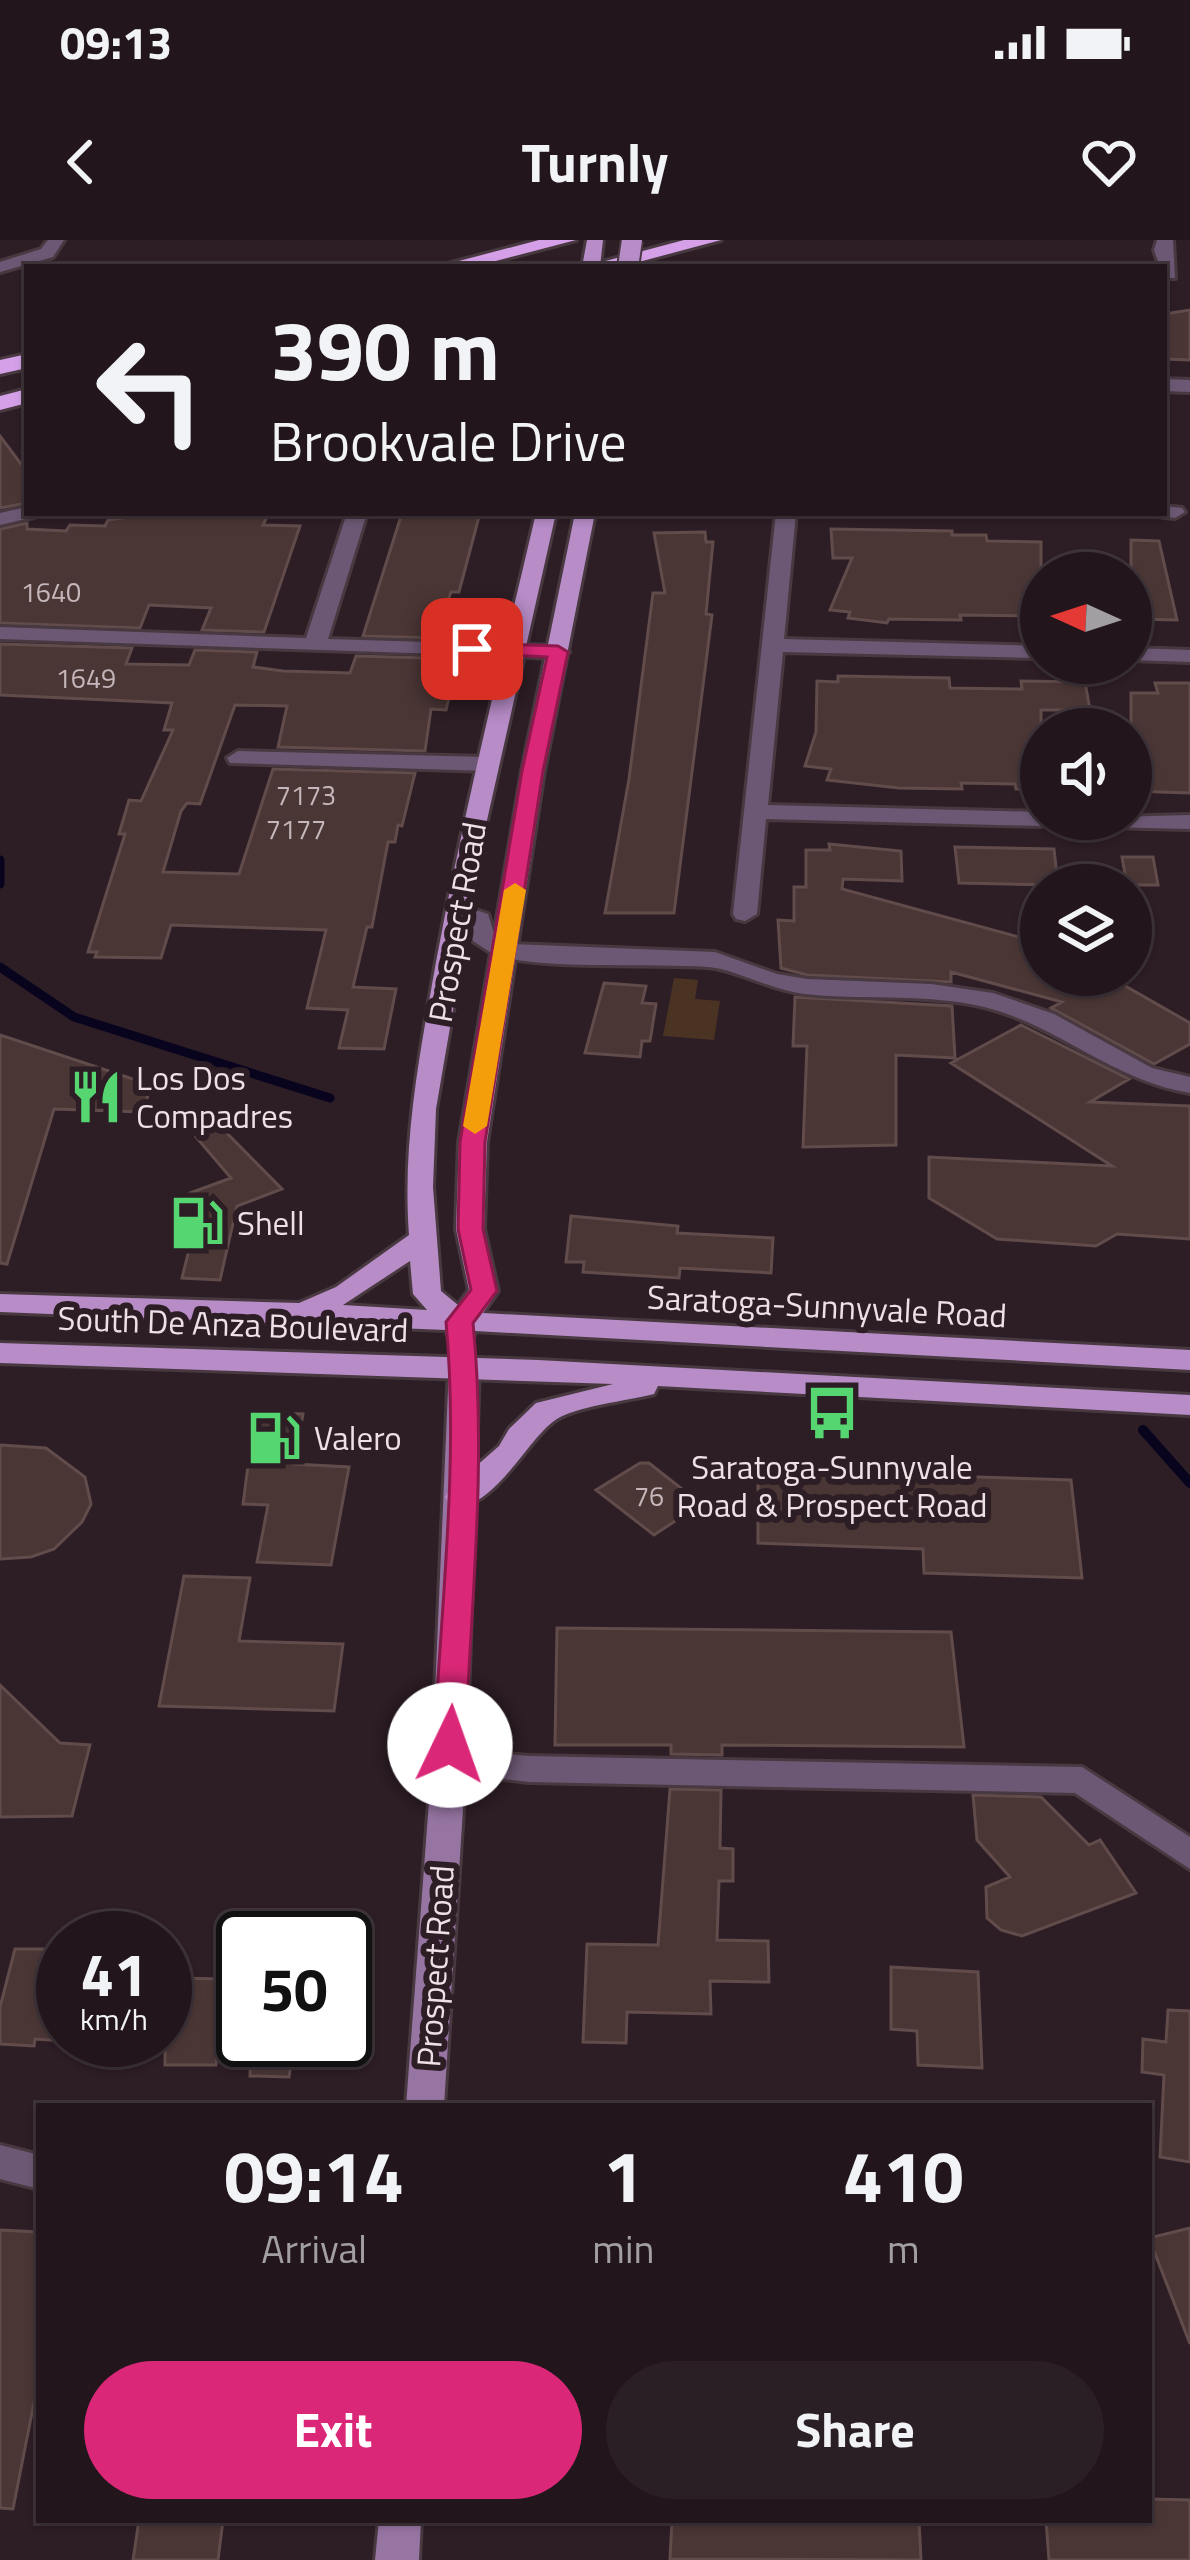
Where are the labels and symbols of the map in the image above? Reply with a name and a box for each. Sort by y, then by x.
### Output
north arrow [1020,552,1152,684]
house number: 1640 [21,571,81,612]
pin [421,598,523,700]
house number: 1649 [56,657,116,698]
house number: 7173 [276,774,336,815]
house number: 7177 [266,808,326,849]
street label: Prospect Road [415,818,499,1026]
place label: Los Dos Compadres [136,1053,293,1141]
restaurant icon: Los Dos Compadres [67,1068,125,1126]
fuel station icon: Shell [168,1194,226,1252]
place label: Shell [237,1198,305,1248]
street label: Saratoga-Sunnyvale Road [646,1272,1008,1340]
street label: South De Anza Boulevard [57,1293,409,1355]
bus stop icon: Saratoga-Sunnyvale Road & Prospect Road [803,1384,861,1442]
fuel station icon: Valero [245,1409,303,1467]
place label: Valero [314,1413,402,1463]
place label: Saratoga-Sunnyvale Road & Prospect Road [677,1442,987,1530]
house number: 76 [634,1475,664,1516]
position arrow [387,1682,513,1808]
street label: Prospect Road [403,1863,467,2069]
speed limit sign: 50 [216,1911,372,2067]

